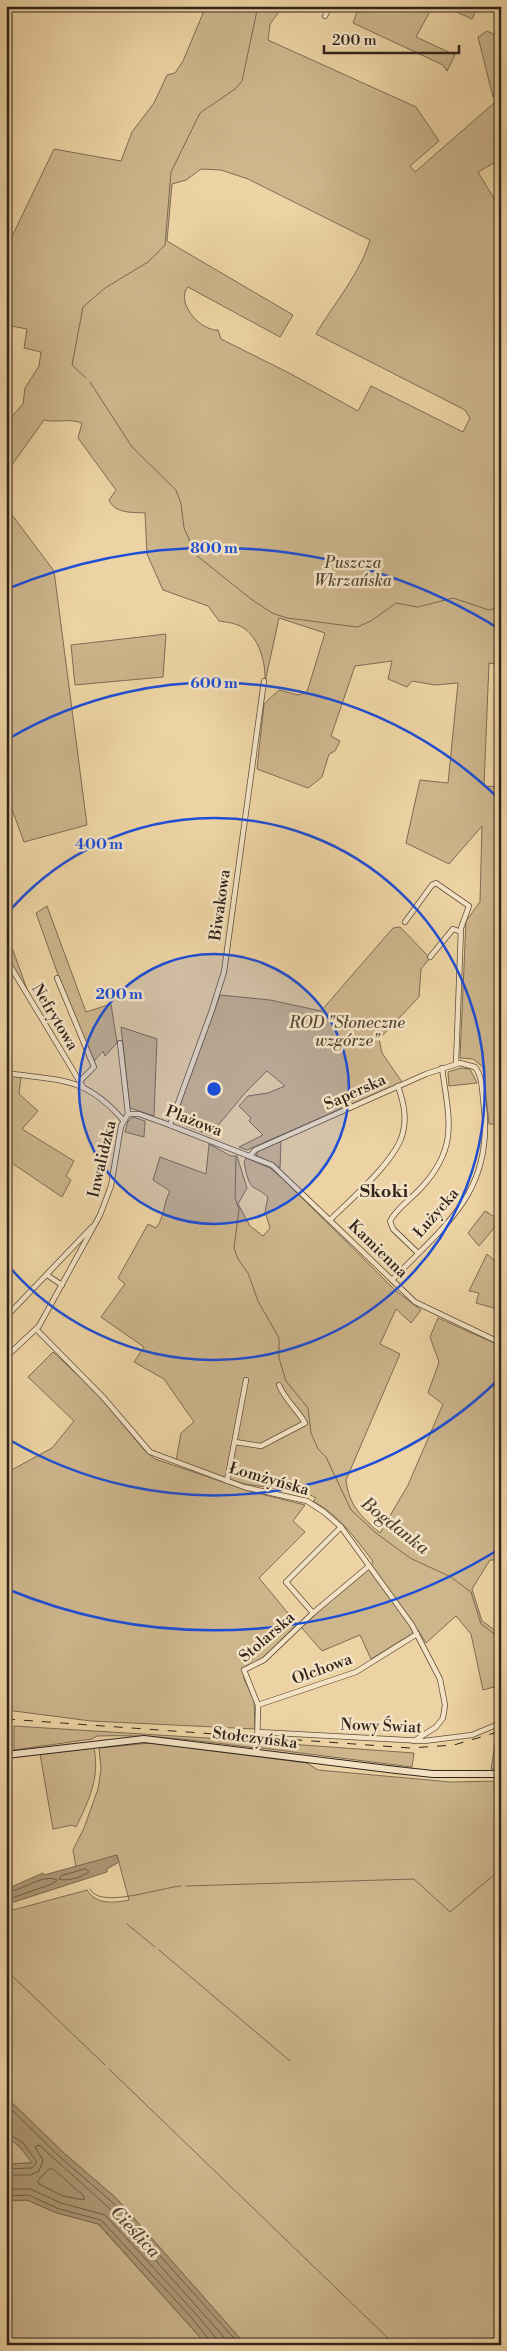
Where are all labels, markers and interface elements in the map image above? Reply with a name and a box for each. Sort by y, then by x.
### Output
scale bar [324,22,460,54]
text: 200 m [332,31,377,50]
text: 800 m [190,539,238,558]
park label: Puszcza Wkrzańska [314,553,392,591]
text: 600 m [190,674,238,693]
text: 400 m [75,835,123,854]
street label: Biwakowa [205,867,235,943]
street label: Nefrytowa [27,980,83,1055]
text: 200 m [95,985,143,1004]
park label: ROD "Słoneczne wzgórze" [288,1013,405,1051]
street label: Saperska [321,1069,390,1114]
centre of rings [205,1080,223,1098]
street label: Plażowa [163,1101,226,1141]
street label: Inwalidzka [83,1118,121,1200]
district label: Skoki [360,1180,409,1203]
street label: Łużycka [409,1183,464,1242]
street label: Kamienna [344,1216,413,1283]
street label: Łomżyńska [227,1458,312,1500]
water label: Bogdanka [355,1492,435,1560]
street label: Stolarska [235,1607,300,1667]
street label: Olchowa [289,1649,356,1689]
street label: Nowy Świat [340,1713,422,1737]
street label: Stołczyńska [211,1723,300,1753]
water label: Cieślica [105,2201,166,2264]

